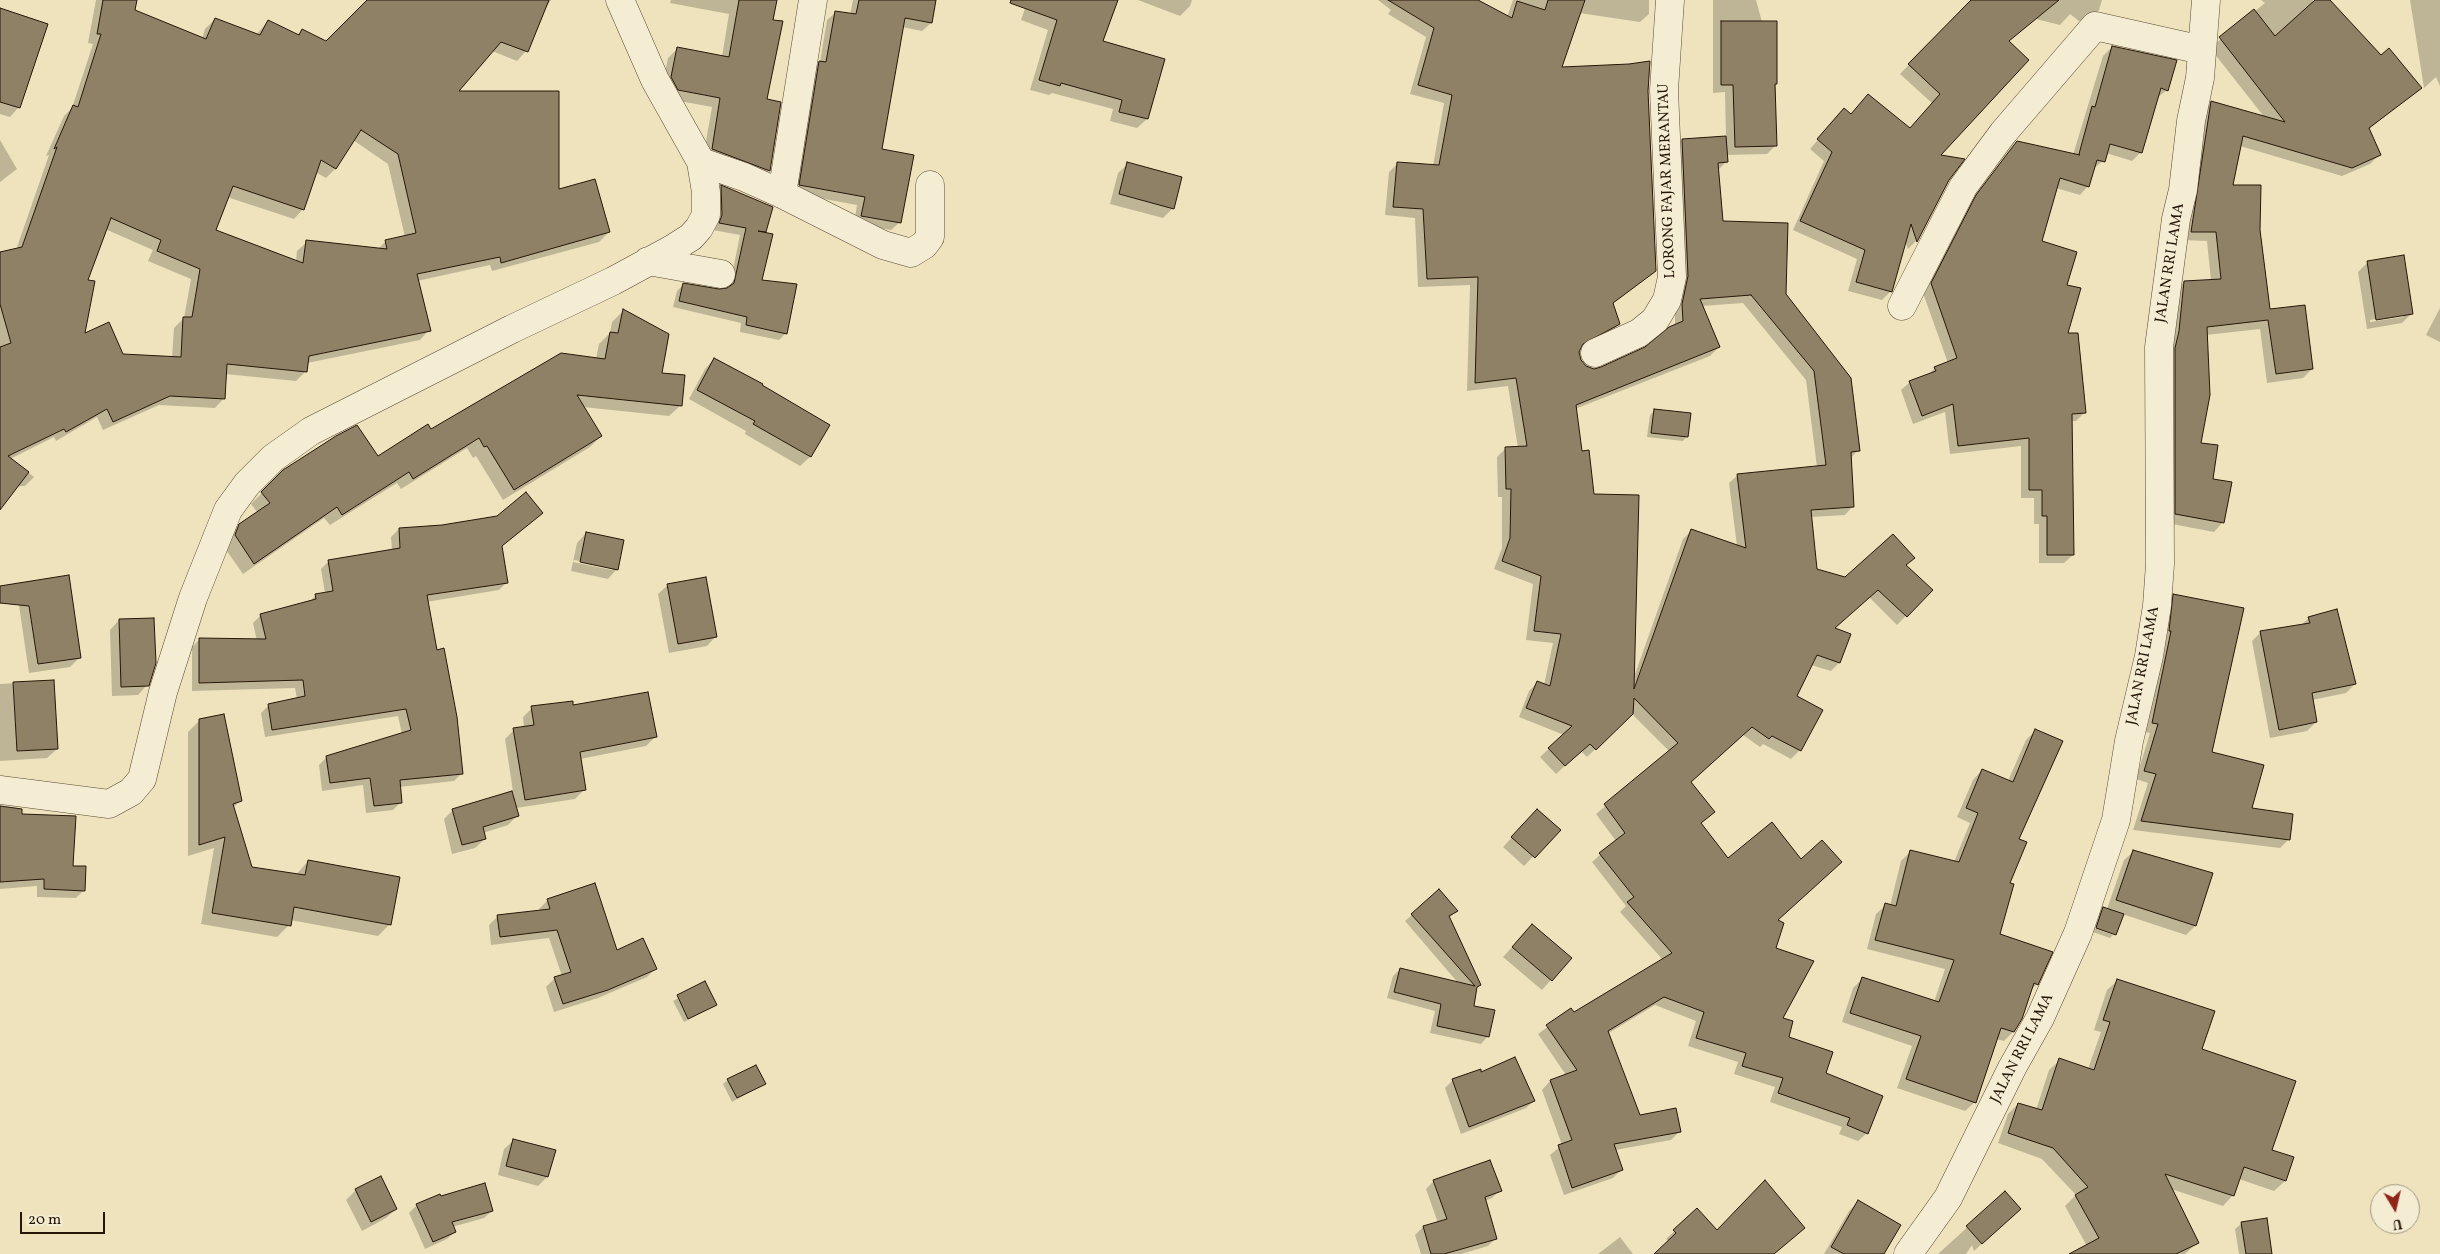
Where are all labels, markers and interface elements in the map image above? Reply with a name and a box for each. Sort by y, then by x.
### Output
street label: LORONG FAJAR MERANTAU [1656,83,1680,279]
street label: JALAN RRI LAMA [2153,202,2189,324]
street label: JALAN RRI LAMA [2124,605,2164,727]
street label: JALAN RRI LAMA [1988,991,2058,1107]
north arrow [2370,1184,2420,1234]
scale bar [22,1202,108,1234]
text: 20 m [28,1210,61,1231]
text: U [2391,1213,2404,1233]

